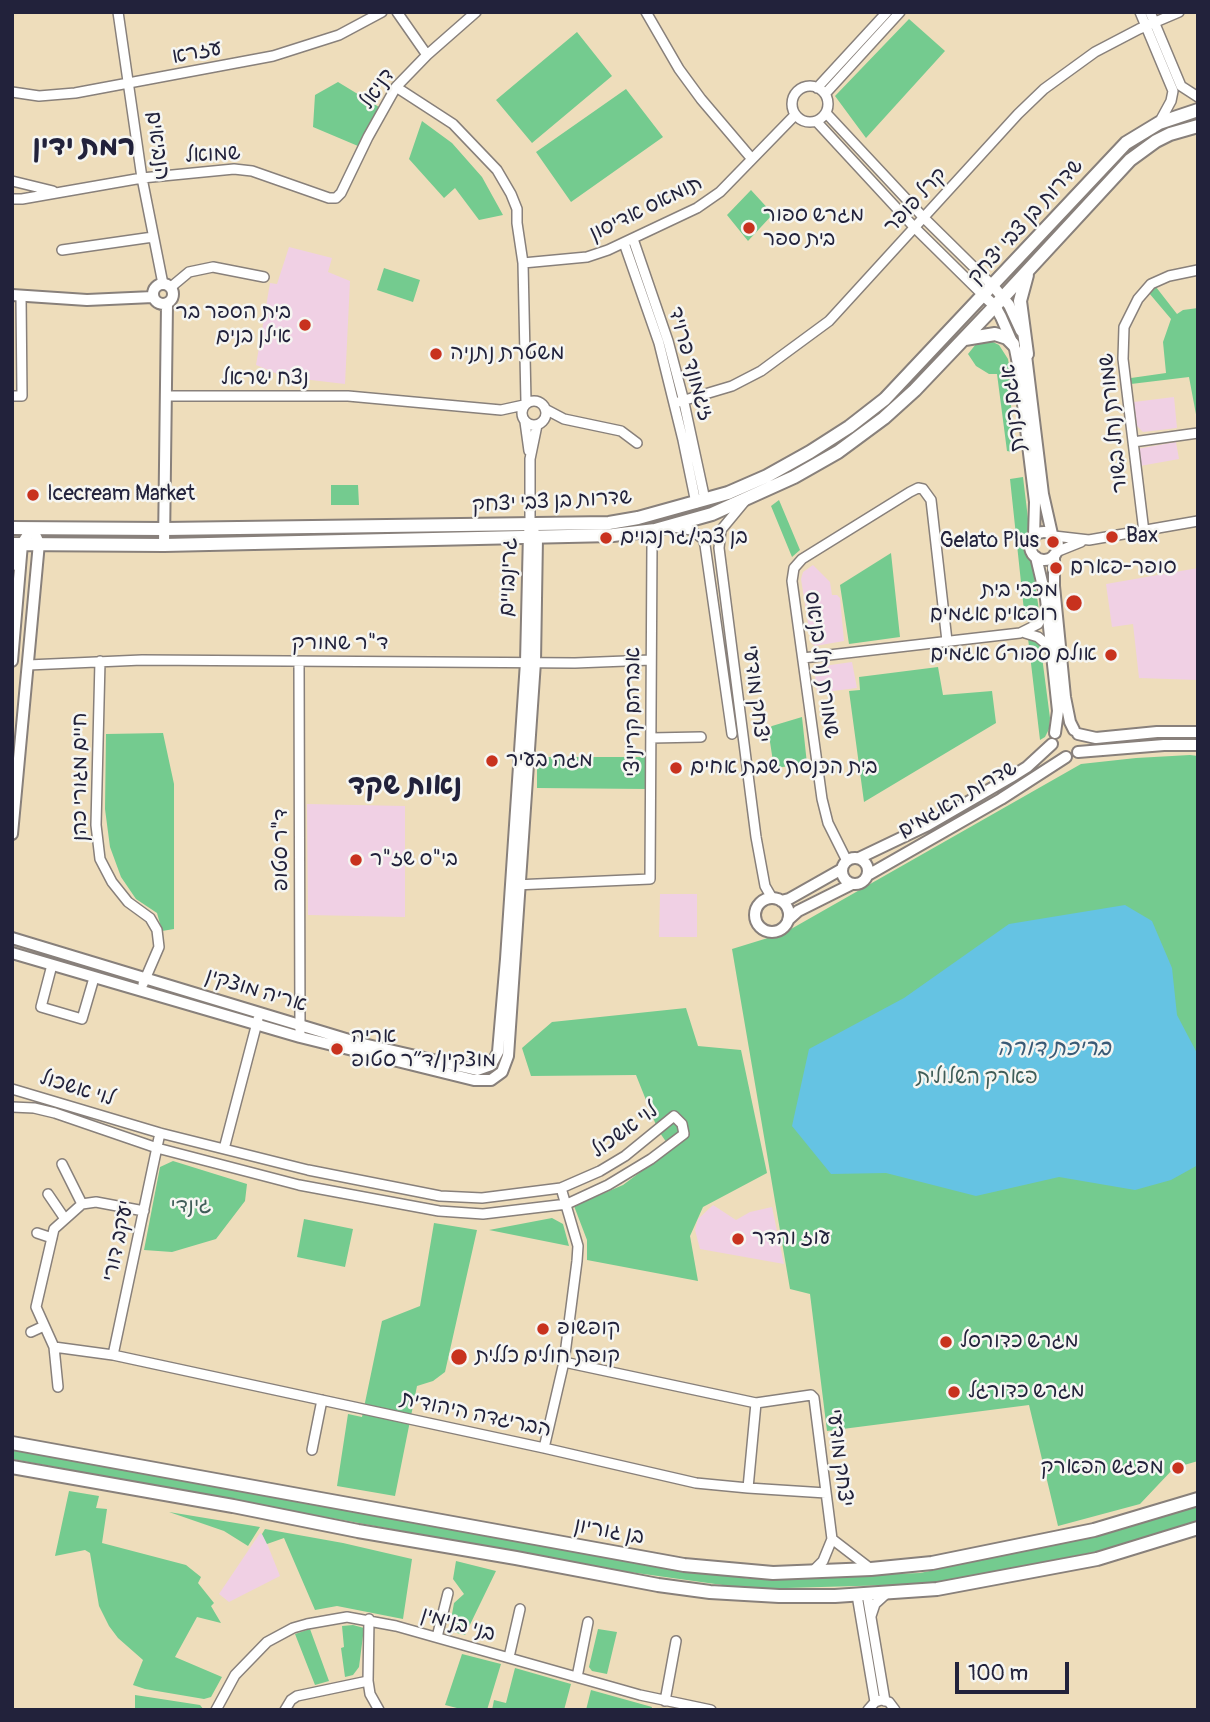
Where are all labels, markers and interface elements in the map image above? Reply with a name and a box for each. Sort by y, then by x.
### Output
street label: עזרא [170,36,224,70]
street label: דניאל [355,64,401,114]
street label: הנביאים [140,110,174,182]
district label: רמת ידין [33,131,135,165]
street label: שמואל [185,141,241,169]
street label: שדרות בן צבי יצחק [963,154,1089,290]
street label: קרל פופר [879,163,953,239]
street label: תומאס אדיסון [585,171,707,247]
place label: מגרש ספור בית ספר [763,203,864,253]
marker: מגרש ספור בית ספר [741,220,757,236]
place label: בית הספר בר אילן בנים [176,300,291,350]
street label: זיגמונד פרויד [662,304,718,424]
marker: בית הספר בר אילן בנים [297,317,313,333]
place label: משטרת נתניה [450,341,564,367]
marker: משטרת נתניה [428,346,444,362]
street label: שמורת נחל בשור [1094,352,1134,494]
street label: אגם כנרת [996,363,1032,453]
street label: נצח ישראל [221,366,309,392]
place label: Icecream Market [47,482,195,508]
street label: שדרות בן צבי יצחק [471,485,633,519]
marker: Icecream Market [25,487,41,503]
place label: Bax [1126,524,1158,550]
place label: בן צבי/גרנבוים [620,525,748,551]
place label: Gelato Plus [940,529,1039,555]
marker: Bax [1104,529,1120,545]
marker: בן צבי/גרנבוים [598,530,614,546]
marker: Gelato Plus [1045,534,1061,550]
street label: גרינבויים [495,537,523,617]
place label: סופר-פארם [1070,555,1177,581]
marker: סופר-פארם [1048,560,1064,576]
place label: מכבי בית רופאים אגמים [930,578,1058,628]
street label: שמורת נחל בניאס [798,590,844,740]
marker: מכבי בית רופאים אגמים [1064,593,1084,613]
street label: ד"ר שמורק [292,631,388,657]
place label: אולם ספורט אגמים [930,642,1097,668]
street label: יצחק מודעי [737,644,773,744]
street label: אברהם קריניצי [621,647,647,777]
marker: אולם ספורט אגמים [1103,647,1119,663]
street label: חיים מגורי כהן [68,713,94,841]
place label: מגה בעיר [506,748,593,774]
marker: מגה בעיר [484,753,500,769]
place label: בית הכנסת שבת אחים [690,755,878,781]
street label: שדרות האגמים [894,756,1022,844]
marker: בית הכנסת שבת אחים [668,760,684,776]
district label: נאות שקד [348,770,462,804]
street label: ד"ר סטופ [269,809,295,891]
place label: בי"ס שז"ר [370,847,458,873]
marker: בי"ס שז"ר [348,852,364,868]
street label: אריה מוצקין [202,964,310,1018]
place label: אריה מוצקין/ד״ר סטופ [351,1024,496,1074]
water label: בריכת דורה [997,1035,1111,1063]
marker: אריה מוצקין/ד״ר סטופ [329,1041,345,1057]
park label: פארק השלולית [916,1065,1038,1091]
street label: לוי אשכול [37,1066,117,1112]
street label: לוי אשכול [587,1098,663,1164]
park label: גינדי [171,1194,211,1220]
street label: יעקב דורי [98,1198,140,1284]
place label: עוז והדר [752,1226,831,1252]
marker: עוז והדר [730,1231,746,1247]
place label: קופשופ [557,1316,620,1342]
marker: קופשופ [535,1321,551,1337]
place label: מגרש כדורסל [960,1329,1079,1355]
marker: מגרש כדורסל [938,1334,954,1350]
place label: קופת חולים כללית [475,1344,620,1370]
marker: קופת חולים כללית [449,1347,469,1367]
place label: מגרש כדורגל [968,1379,1085,1405]
marker: מגרש כדורגל [946,1384,962,1400]
street label: הבריגדה היהודית [398,1387,554,1443]
street label: יצחק מודעי [821,1408,857,1508]
place label: מפגש הפארק [1040,1455,1164,1481]
marker: מפגש הפארק [1170,1460,1186,1476]
street label: בן גוריון [572,1513,646,1551]
street label: בני בנימין [418,1602,498,1648]
scale bar [958,1648,1072,1692]
text: 100 m [968,1660,1028,1687]

